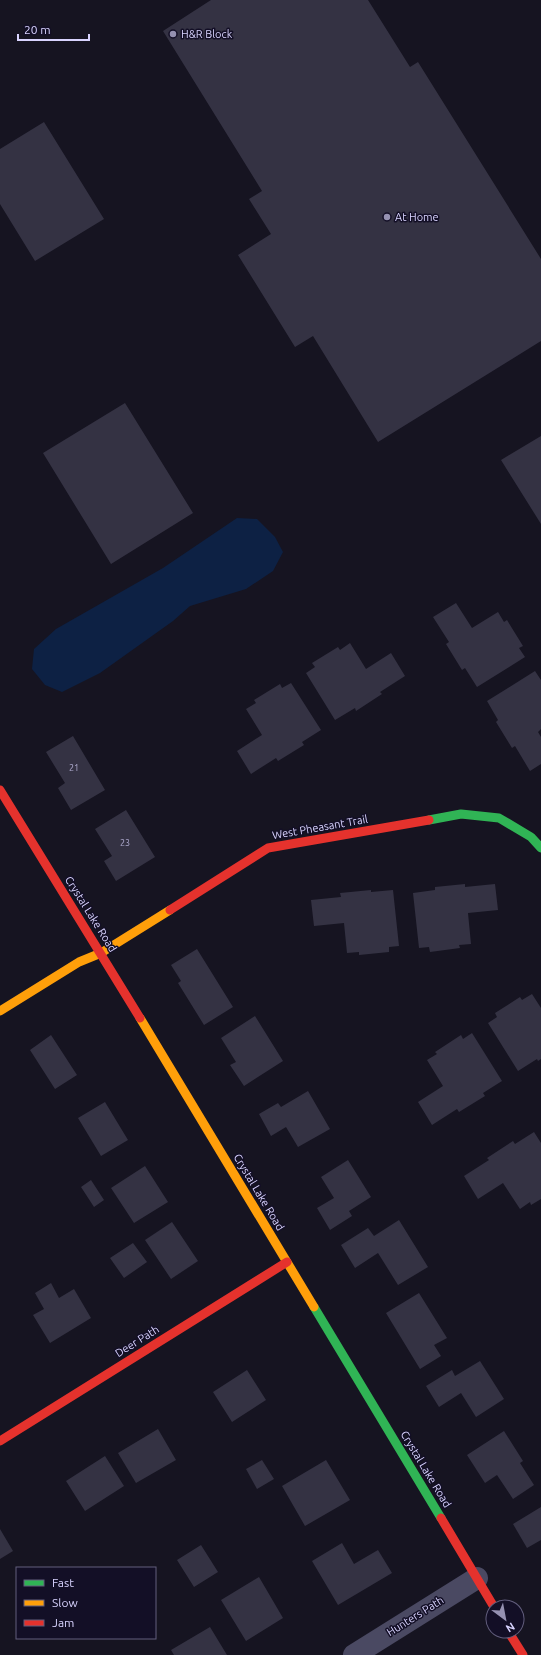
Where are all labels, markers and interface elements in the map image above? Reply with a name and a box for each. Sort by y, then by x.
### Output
scale bar [18,16,89,42]
text: 20 m [24,23,51,36]
place label: H&R Block [181,28,233,40]
marker: H&R Block [168,29,178,39]
place label: At Home [395,211,439,223]
marker: At Home [382,212,392,222]
house number: 21 [69,763,79,773]
street label: West Pheasant Trail [271,813,369,841]
house number: 23 [120,838,130,848]
street label: Crystal Lake Road [63,874,119,954]
street label: Crystal Lake Road [231,1152,287,1232]
street label: Deer Path [113,1323,161,1359]
street label: Crystal Lake Road [398,1429,454,1509]
legend [16,1567,156,1639]
text: Fast [52,1576,74,1589]
street label: Hunters Path [384,1594,446,1638]
text: Slow [52,1596,78,1609]
north arrow [485,1599,525,1639]
text: Jam [52,1616,74,1629]
text: N [504,1620,517,1635]

